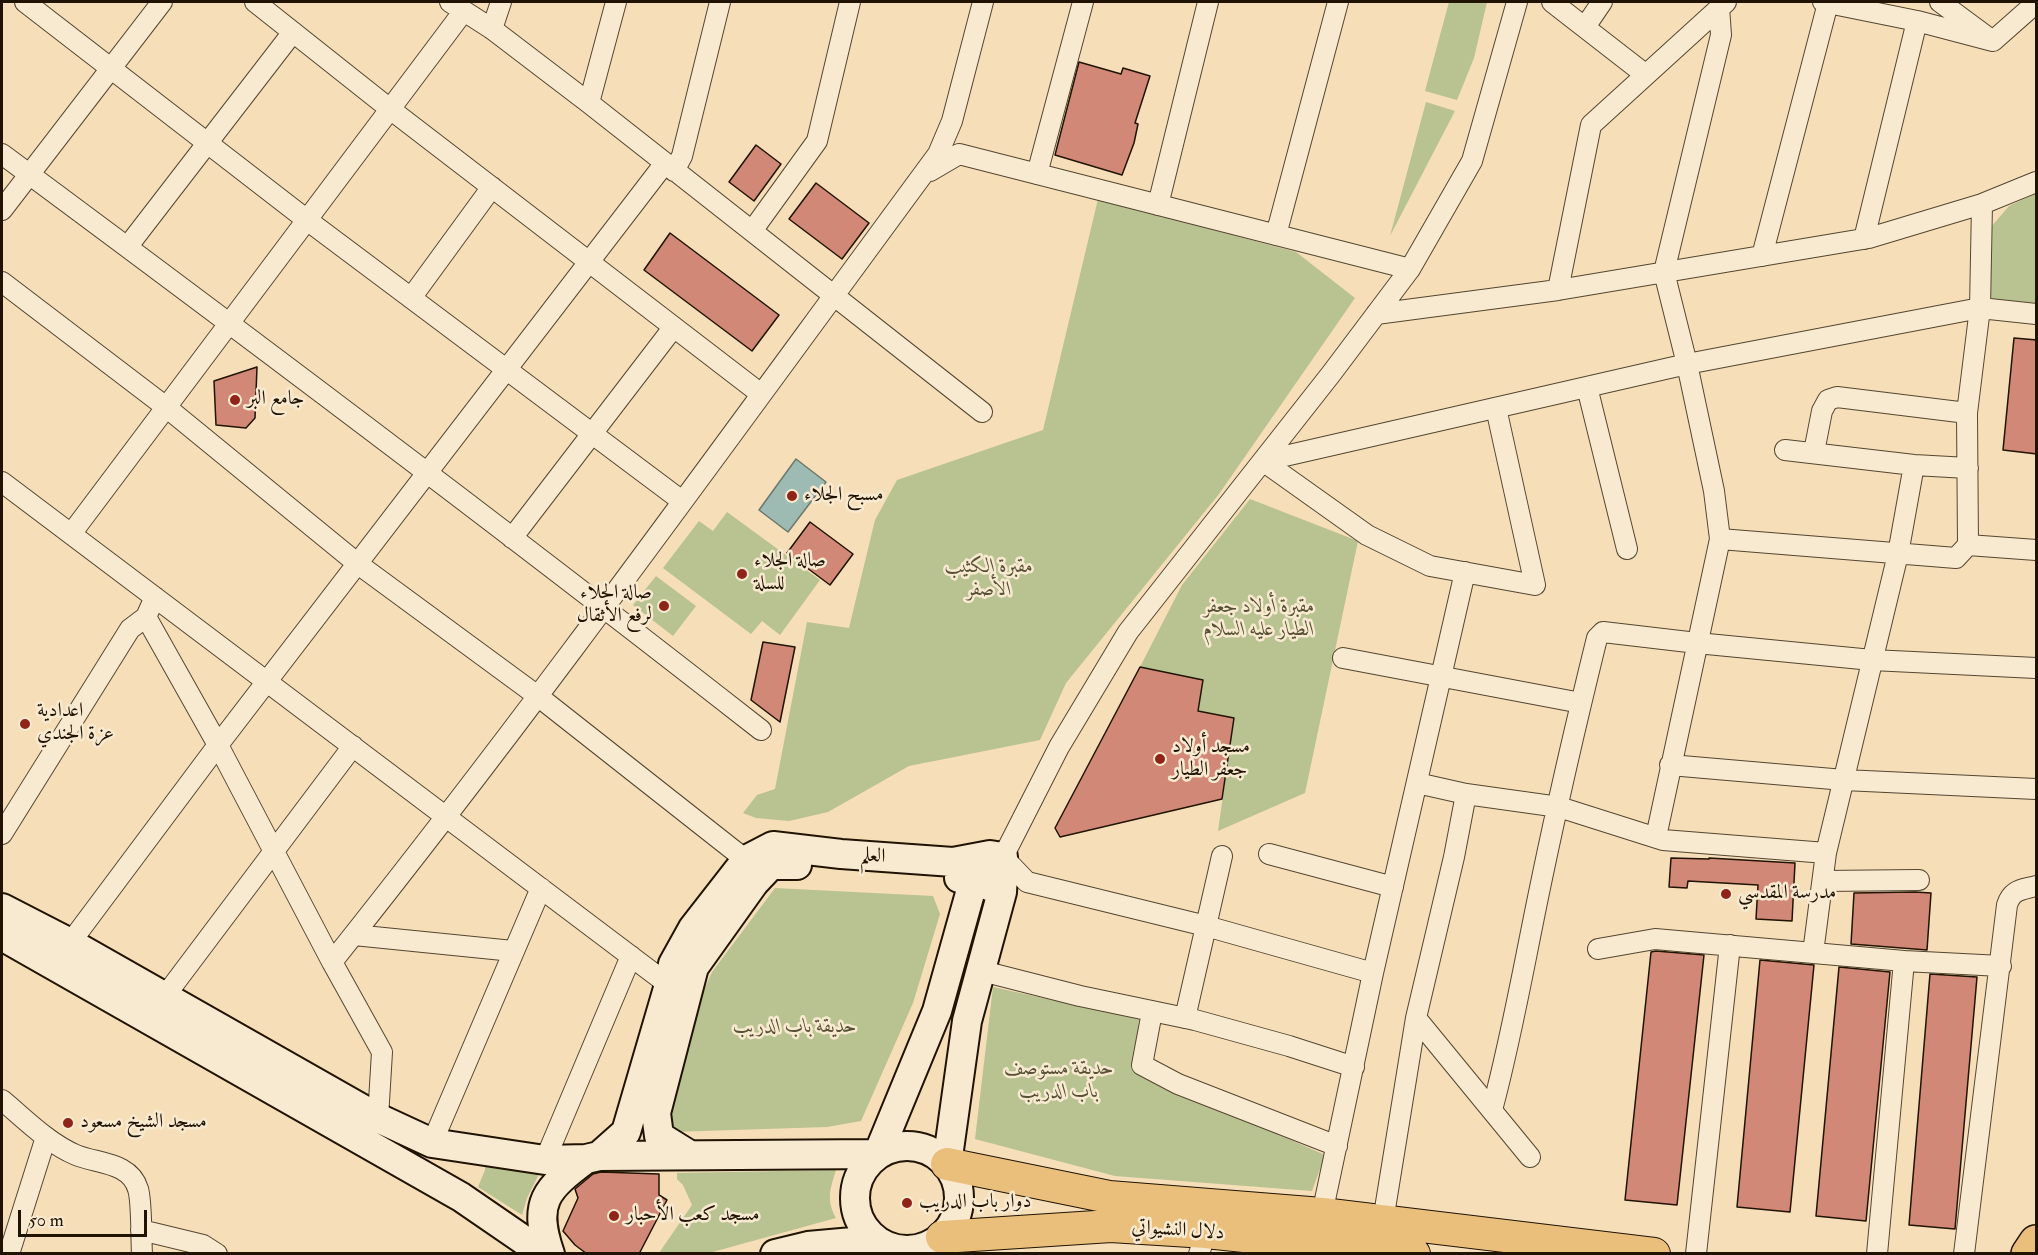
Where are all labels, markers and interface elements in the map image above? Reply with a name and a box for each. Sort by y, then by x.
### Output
place label: جامع البر [247,388,304,412]
marker: جامع البر [228,393,242,407]
place label: مسبح الجلاء [804,484,883,508]
marker: مسبح الجلاء [785,489,799,503]
place label: صالة الجلاء للسلة [754,550,826,597]
park label: مقبرة الكثيب الأصفر [945,556,1033,603]
marker: صالة الجلاء للسلة [735,567,749,581]
place label: صالة الجلاء لرفع الأثقال [577,582,652,629]
park label: مقبرة أولاد جعفر الطيار عليه السلام [1203,596,1315,643]
marker: صالة الجلاء لرفع الأثقال [657,599,671,613]
place label: اعدادية عزة الجندي [37,700,114,747]
marker: اعدادية عزة الجندي [18,717,32,731]
place label: مسجد أولاد جعفر الطيار [1172,736,1250,783]
marker: مسجد أولاد جعفر الطيار [1153,752,1167,766]
street label: العلم [860,844,886,870]
place label: مدرسة المقدسي [1738,882,1836,906]
marker: مدرسة المقدسي [1719,887,1733,901]
park label: حديقة باب الدريب [733,1016,857,1040]
park label: حديقة مستوصف باب الدريب [1004,1058,1114,1105]
place label: مسجد الشيخ مسعود [80,1111,207,1135]
marker: مسجد الشيخ مسعود [61,1116,75,1130]
place label: دوار باب الدريب [919,1191,1032,1215]
marker: دوار باب الدريب [900,1196,914,1210]
scale bar [21,1198,150,1236]
place label: مسجد كعب الأحبار [626,1204,760,1228]
text: 50 m [29,1209,64,1232]
marker: مسجد كعب الأحبار [607,1209,621,1223]
street label: دلال النشيواتي [1131,1216,1225,1246]

